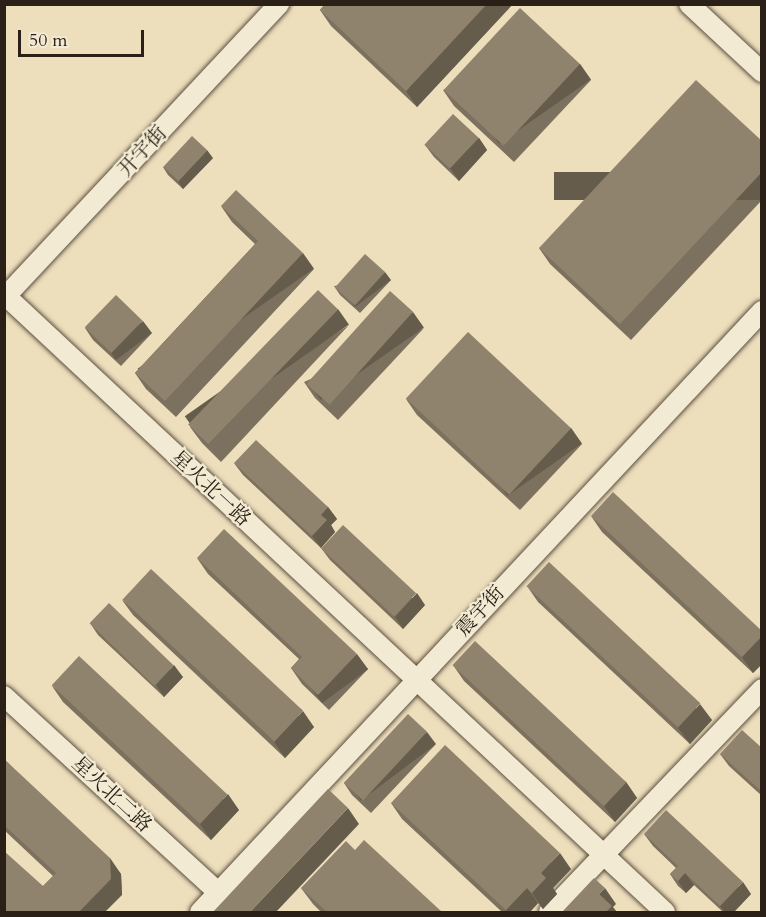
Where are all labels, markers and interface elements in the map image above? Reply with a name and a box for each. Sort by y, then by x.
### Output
scale bar [21,18,147,56]
text: 50 m [29,28,68,53]
street label: 开宇街 [113,121,171,181]
street label: 星火北一路 [166,445,256,531]
street label: 震宇街 [451,581,509,641]
street label: 星火北二路 [67,751,157,837]

